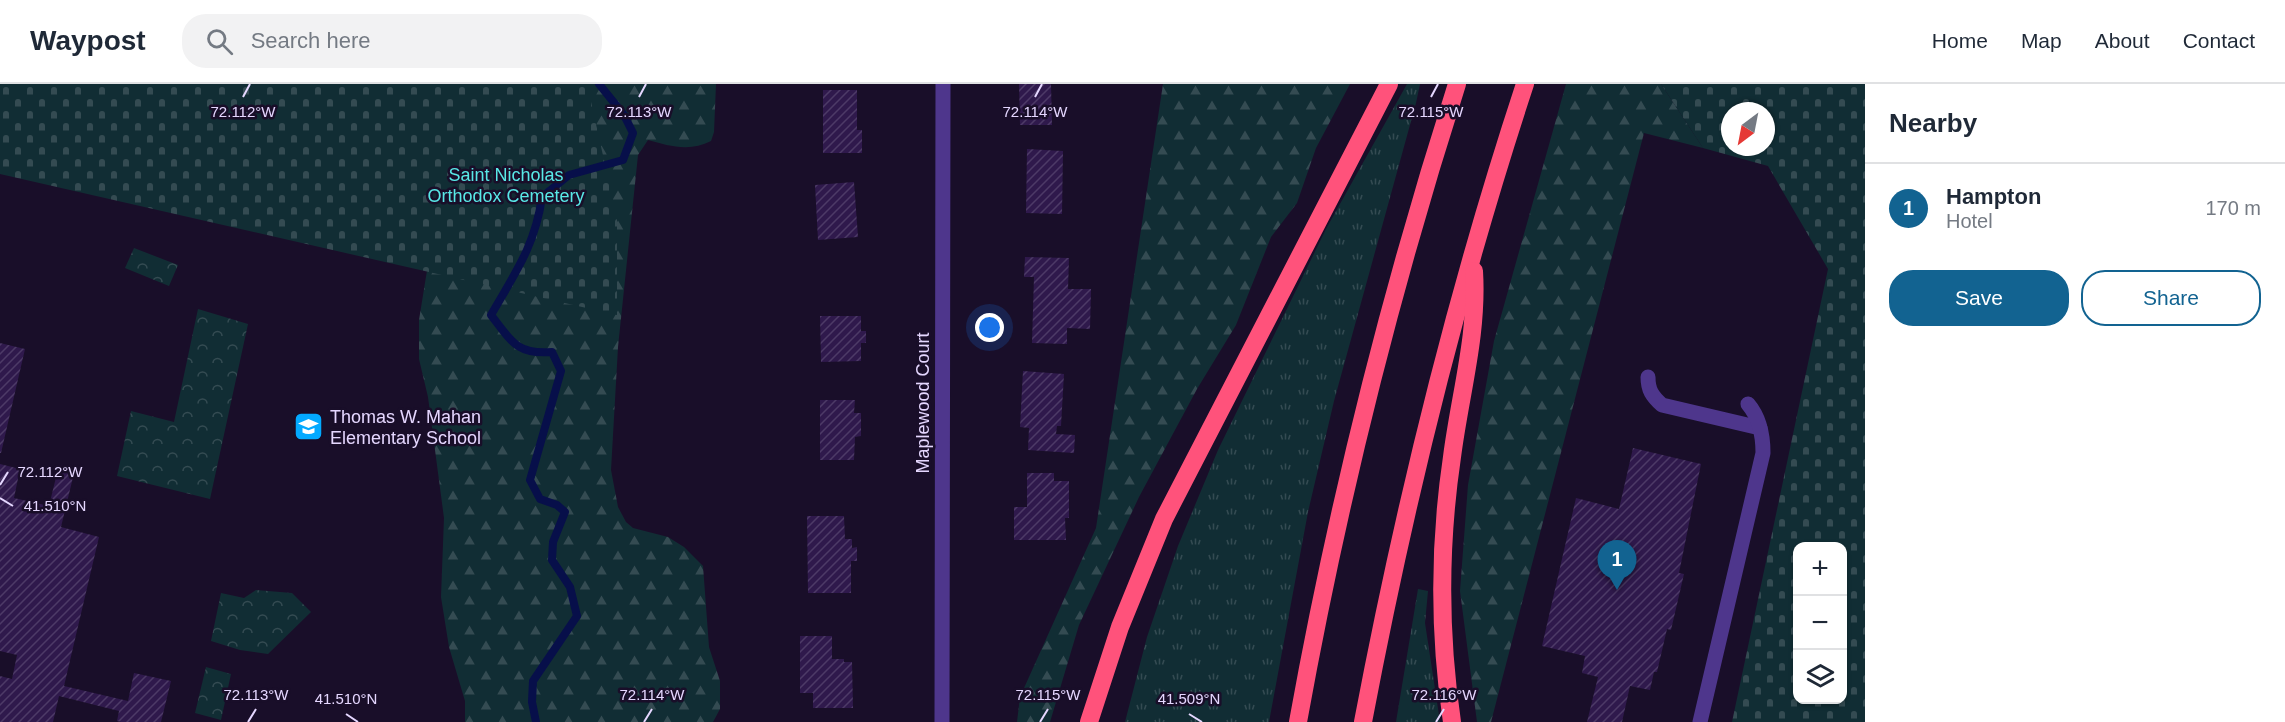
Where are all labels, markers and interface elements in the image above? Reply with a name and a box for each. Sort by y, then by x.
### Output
search box [182,14,602,68]
text: Waypost [30,25,146,56]
icon: search [203,25,236,58]
text: Search here [251,28,371,53]
text: Home [1932,29,1988,52]
text: Map [2021,29,2062,52]
text: About [2095,29,2150,52]
text: Contact [2183,29,2255,52]
north arrow [1721,102,1775,156]
text: 72.112°W [211,103,276,120]
text: 72.113°W [607,103,672,120]
text: 72.114°W [1003,103,1068,120]
text: 72.115°W [1399,103,1464,120]
text: Nearby [1889,108,1977,138]
park label: Saint Nicholas Orthodox Cemetery [427,165,585,206]
text: Hampton [1946,184,2041,209]
text: 1 [1903,197,1914,219]
text: 170 m [2205,197,2261,219]
text: Hotel [1946,210,1993,232]
button: Save [1889,270,2069,326]
button: Share [2081,270,2261,326]
your location [975,313,1004,342]
street label: Maplewood Court [913,332,933,474]
place label: Thomas W. Mahan Elementary School [330,407,481,448]
school or university icon: Thomas W. Mahan Elementary School [293,411,325,443]
text: 72.112°W [18,463,83,480]
text: 41.510°N [24,497,86,514]
pin: 1 [1598,540,1636,590]
map controls [1793,542,1847,704]
button: + [1793,542,1847,596]
button: − [1793,596,1847,650]
button: layers [1793,650,1847,704]
text: 72.113°W [224,686,289,703]
text: 72.114°W [620,686,685,703]
text: 72.115°W [1016,686,1081,703]
text: 72.116°W [1412,686,1477,703]
text: 41.510°N [315,690,377,707]
text: 41.509°N [1158,690,1220,707]

